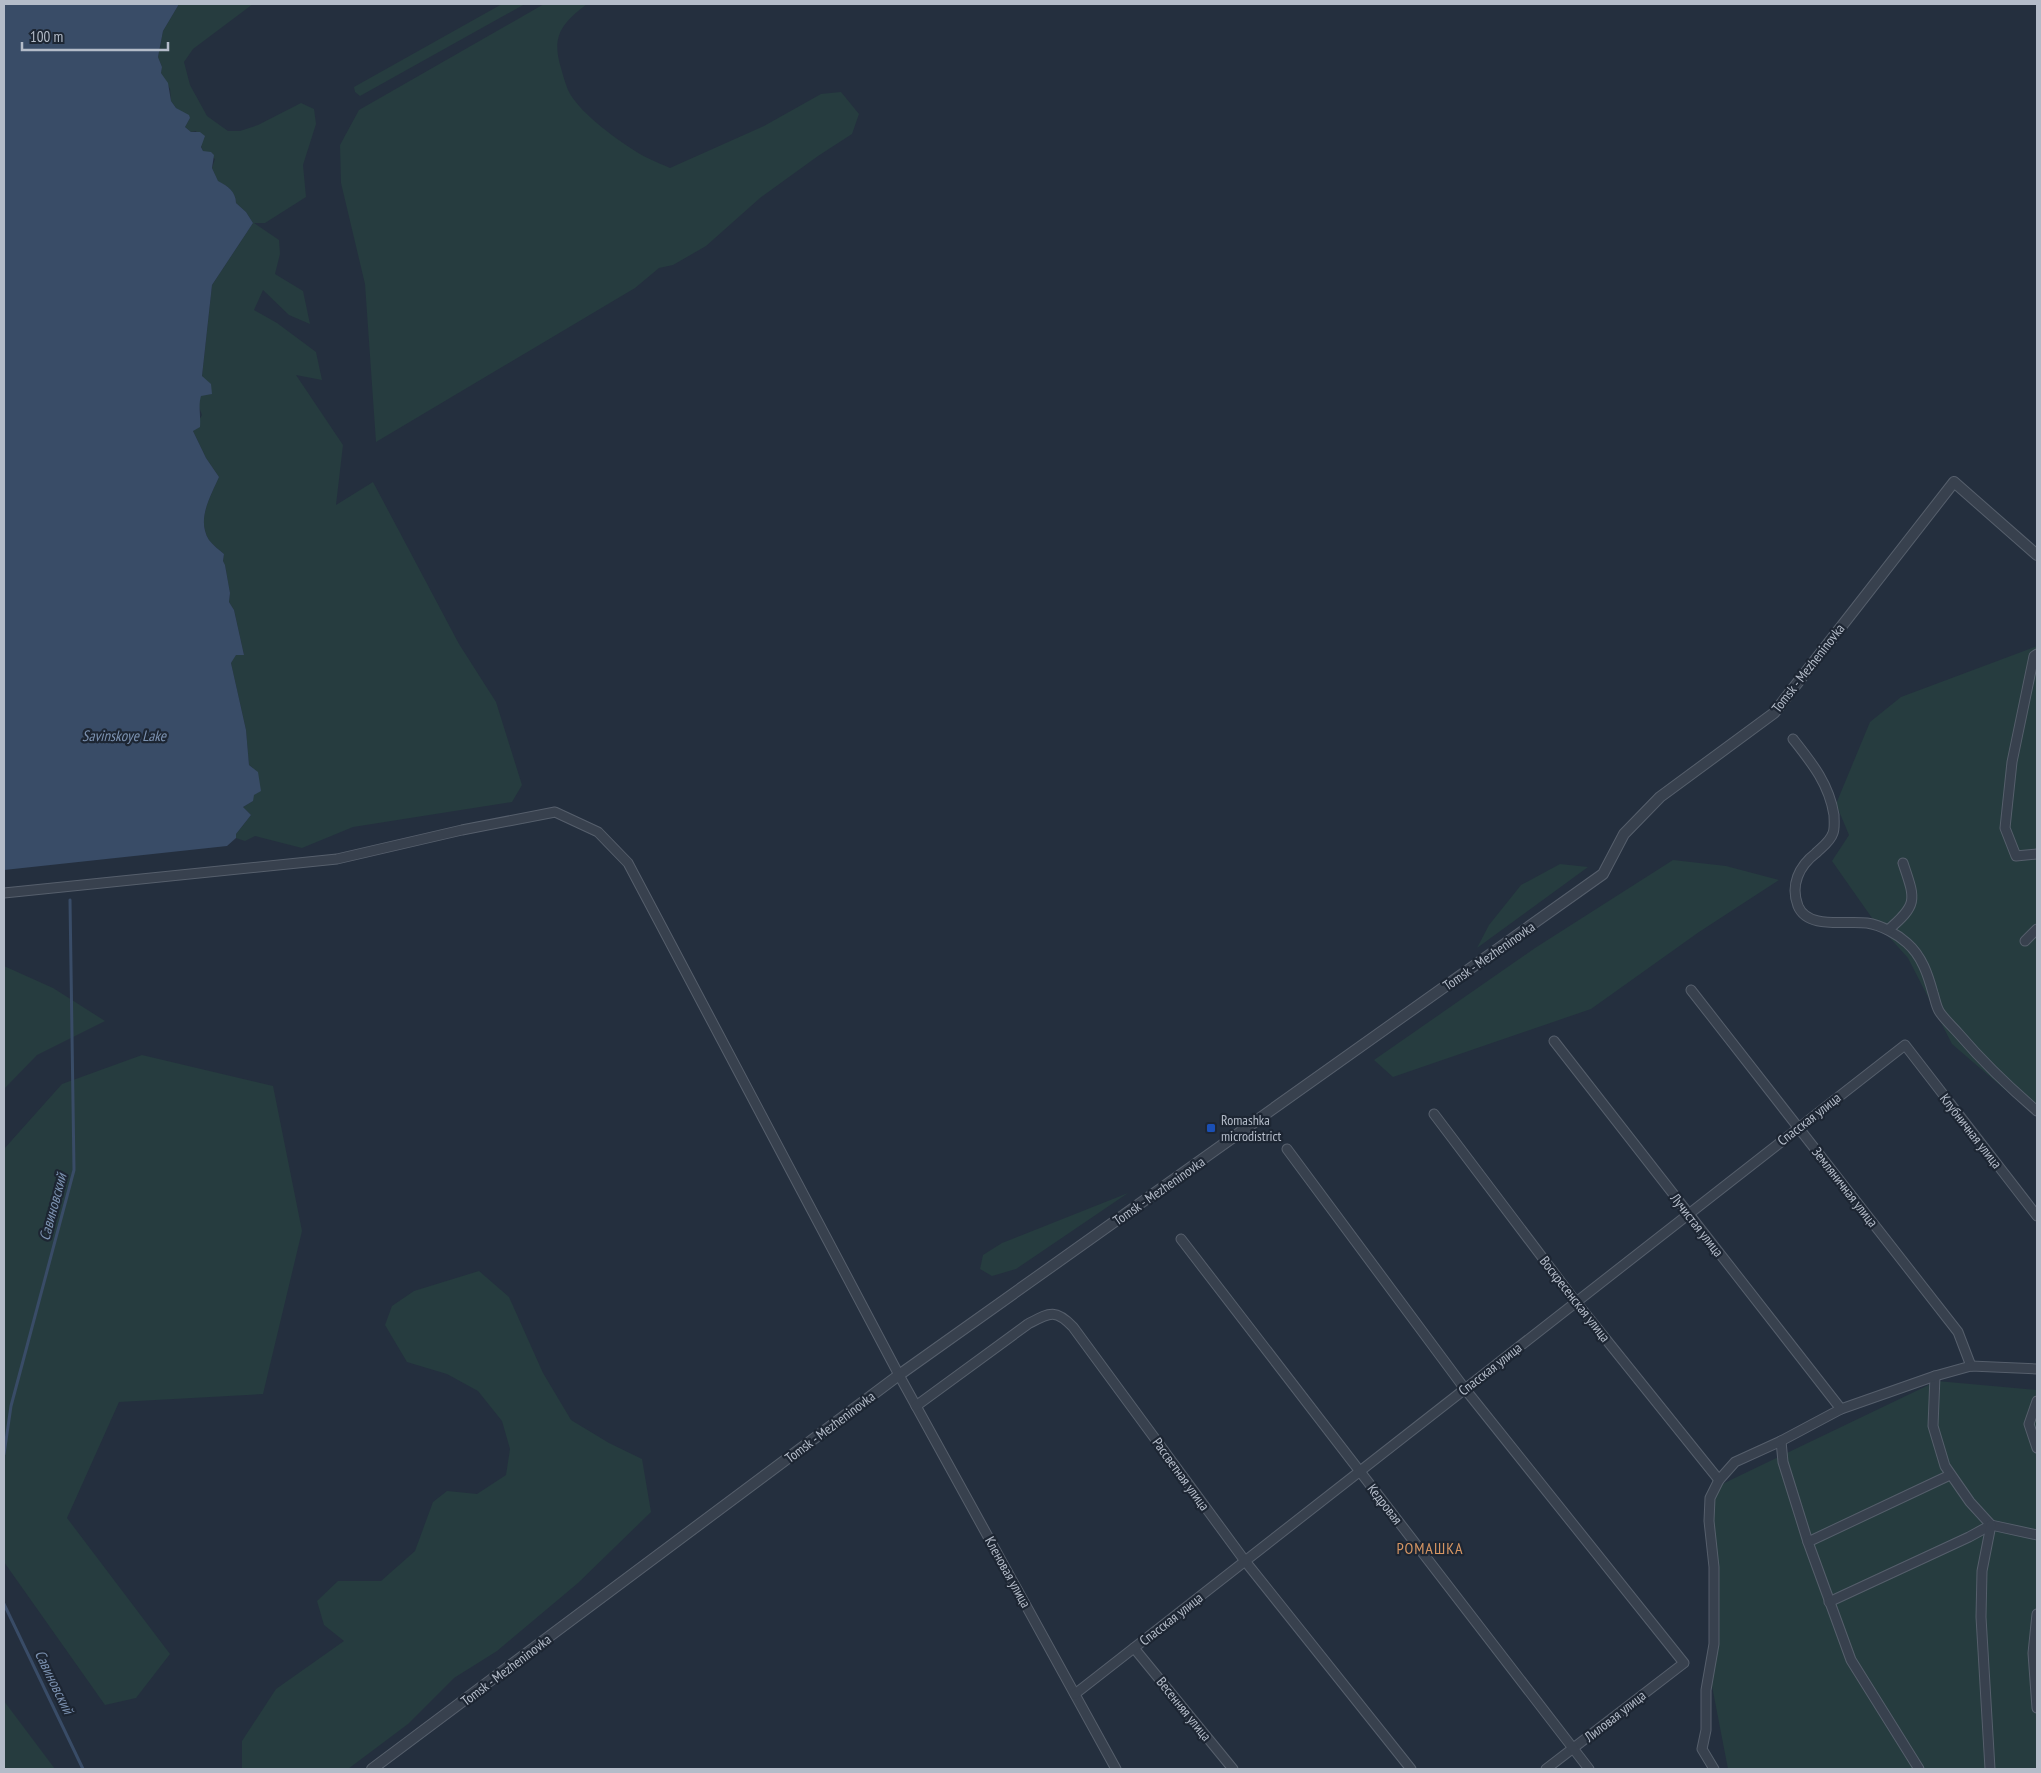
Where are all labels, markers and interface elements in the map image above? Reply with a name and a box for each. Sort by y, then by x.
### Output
scale bar [22,20,169,52]
text: 100 m [30,27,63,46]
street label: Tomsk - Mezheninovka [1768,620,1848,716]
water label: Savinskoye Lake [82,726,167,745]
street label: Tomsk - Mezheninovka [1440,918,1538,994]
street label: Спасская улица [1774,1089,1844,1149]
street label: Клубничная улица [1936,1090,2006,1172]
place label: Romashka microdistrict [1221,1111,1282,1145]
marker: Romashka microdistrict [1205,1122,1217,1134]
street label: Земляничная улица [1808,1143,1882,1231]
street label: Tomsk - Mezheninovka [1110,1153,1208,1229]
water label: Савиновский [34,1170,71,1243]
street label: Лучистая улица [1666,1189,1727,1260]
street label: Воскресенская улица [1536,1252,1614,1346]
street label: Спасская улица [1455,1339,1525,1399]
street label: Tomsk - Mezheninovka [781,1387,879,1467]
street label: Рассветная улица [1148,1434,1214,1514]
street label: Кедровая [1364,1480,1406,1528]
street label: Кленовая улица [981,1533,1035,1611]
district label: РОМАШКА [1396,1538,1464,1558]
street label: Спасская улица [1136,1589,1206,1649]
street label: Tomsk - Mezheninovka [457,1630,555,1710]
water label: Савиновский [31,1647,79,1718]
street label: Весенняя улица [1153,1673,1215,1745]
street label: Лиловая улица [1580,1686,1649,1746]

